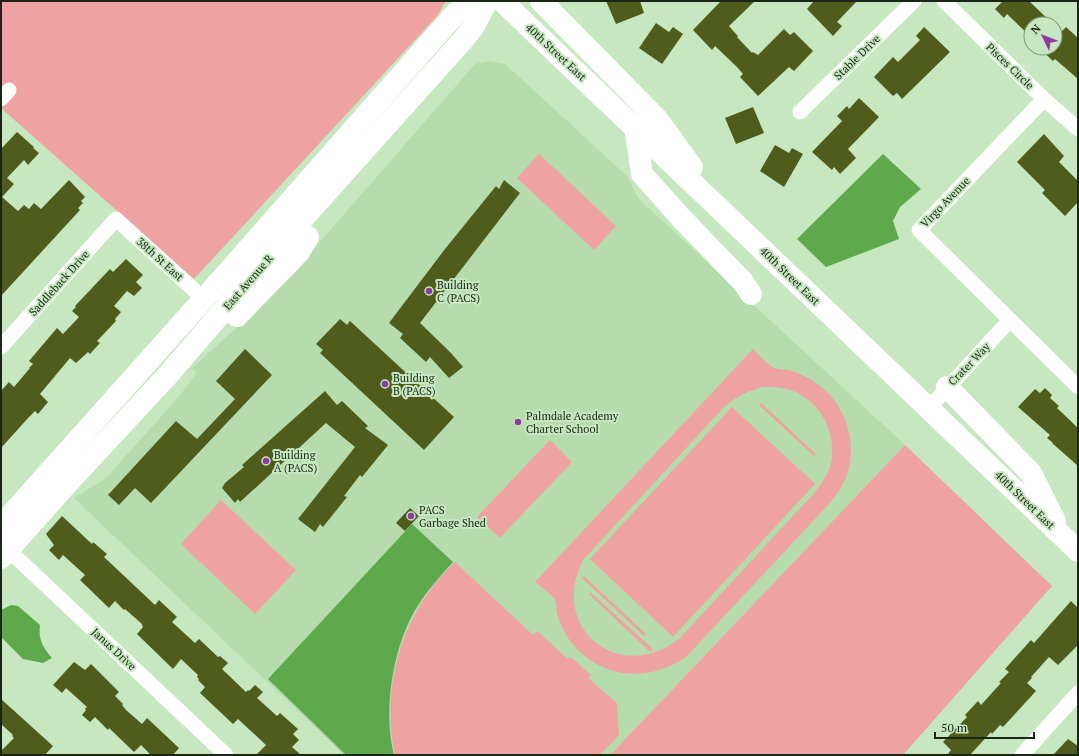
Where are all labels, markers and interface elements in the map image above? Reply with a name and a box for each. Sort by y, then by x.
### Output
north arrow [1023,16,1063,56]
street label: 40th Street East [523,20,589,84]
text: N [1028,21,1044,37]
street label: Stable Drive [831,31,884,83]
street label: Pisces Circle [983,40,1037,93]
street label: Virgo Avenue [917,173,973,230]
street label: 38th St East [134,234,186,284]
street label: 40th Street East [757,244,823,308]
street label: Saddleback Drive [26,247,93,319]
street label: East Avenue R [220,251,276,313]
place label: Building C (PACS) [437,278,480,305]
marker: Building C (PACS) [424,286,434,296]
street label: Crater Way [945,339,993,388]
place label: Building B (PACS) [393,371,436,398]
marker: Building B (PACS) [380,379,390,389]
place label: Palmdale Academy Charter School [526,409,619,436]
marker: Palmdale Academy Charter School [513,417,523,427]
place label: Building A (PACS) [274,448,317,475]
marker: Building A (PACS) [261,456,271,466]
street label: 40th Street East [992,468,1058,532]
place label: PACS Garbage Shed [419,503,486,530]
marker: PACS Garbage Shed [406,511,416,521]
street label: Janus Drive [89,625,140,673]
scale bar [935,714,1034,740]
text: 50 m [941,720,968,735]

